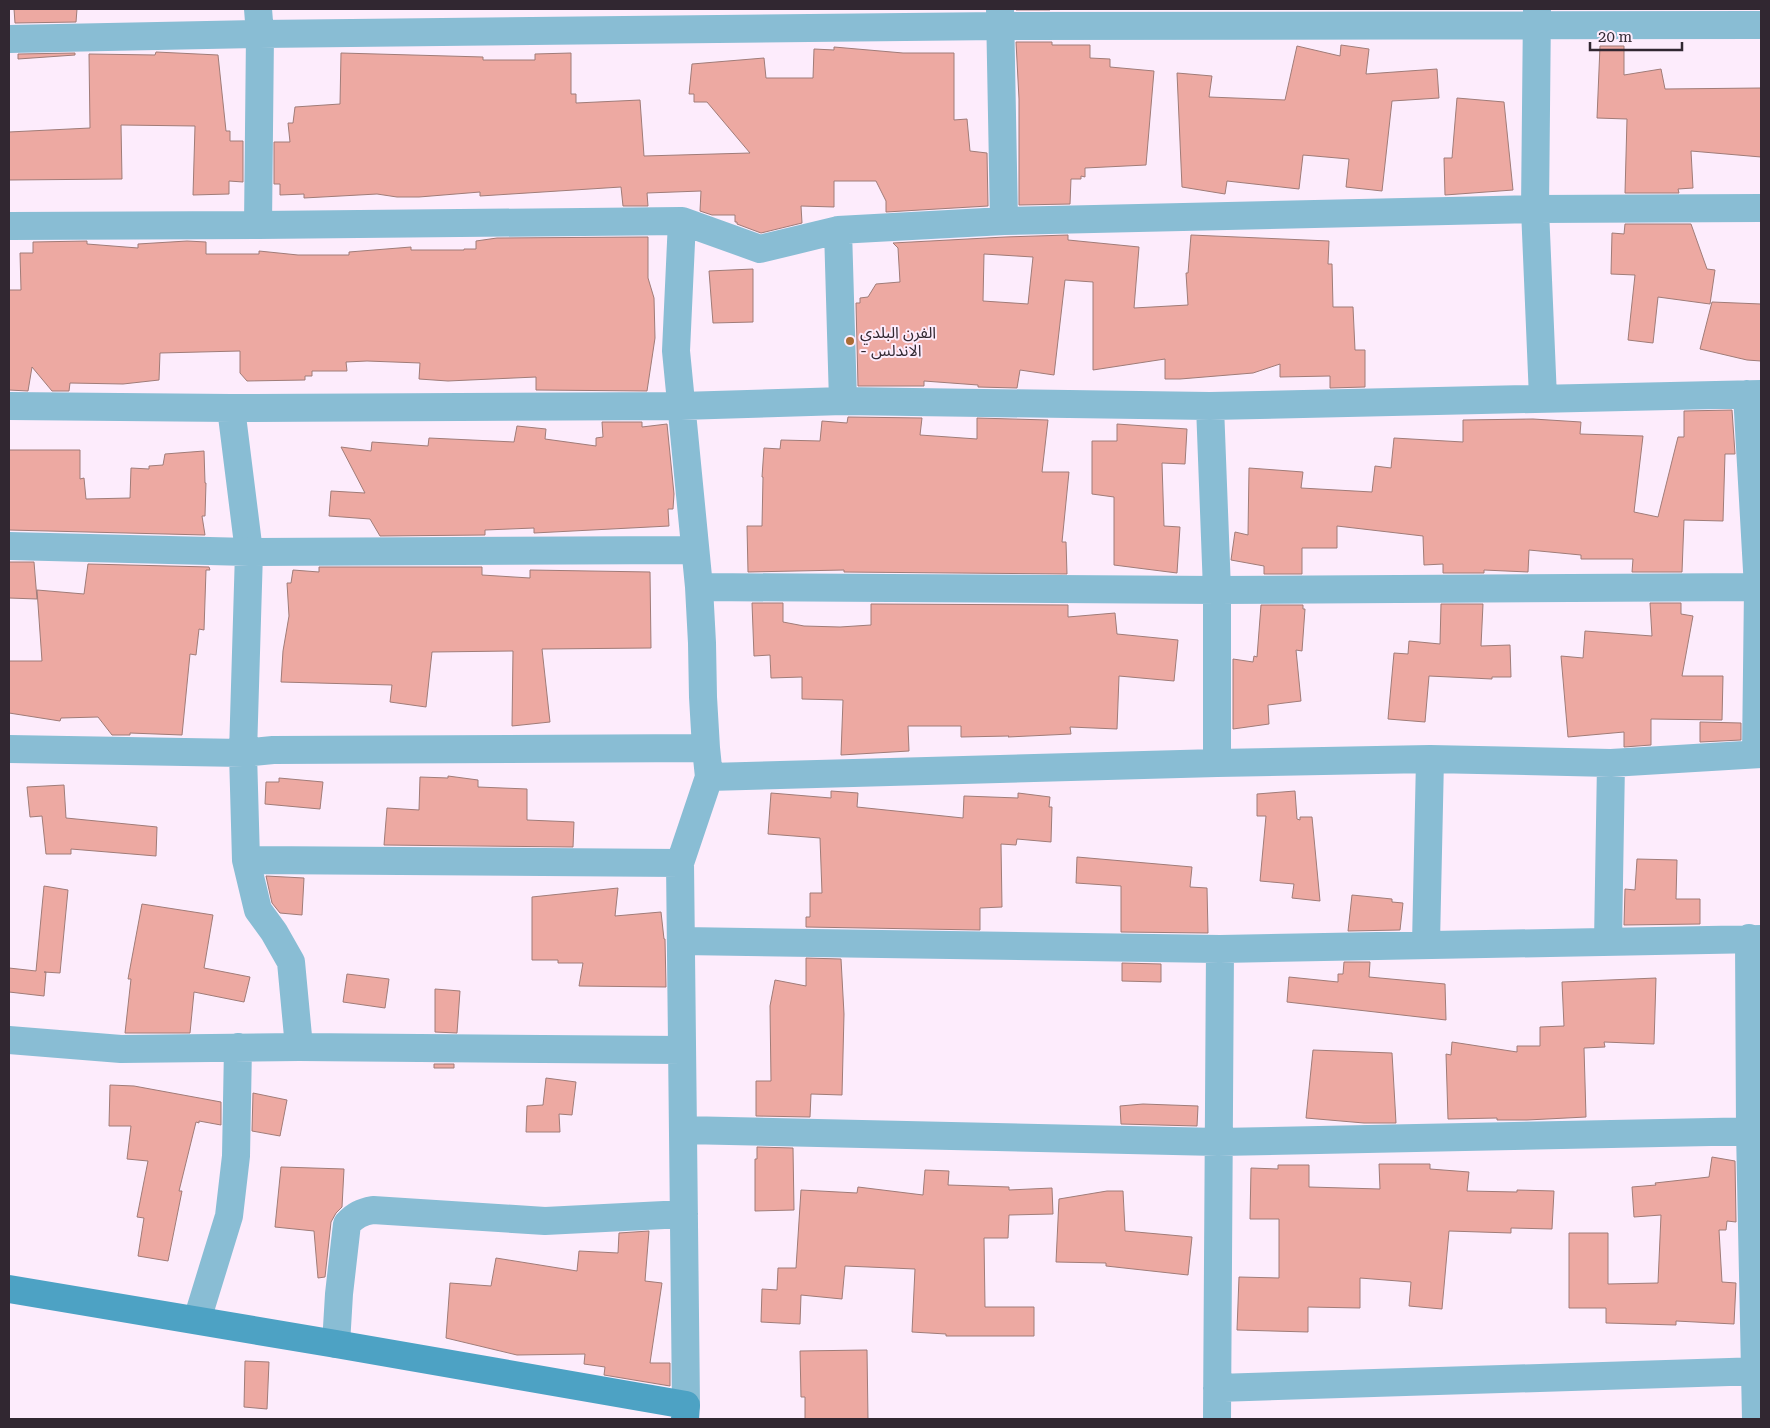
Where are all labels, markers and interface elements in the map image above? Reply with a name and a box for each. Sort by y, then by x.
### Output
scale bar [1590,20,1682,52]
text: 20 m [1598,28,1633,46]
place label: الفرن البلدي - الاندلس [860,323,936,360]
marker: الفرن البلدي - الاندلس [844,335,856,347]

